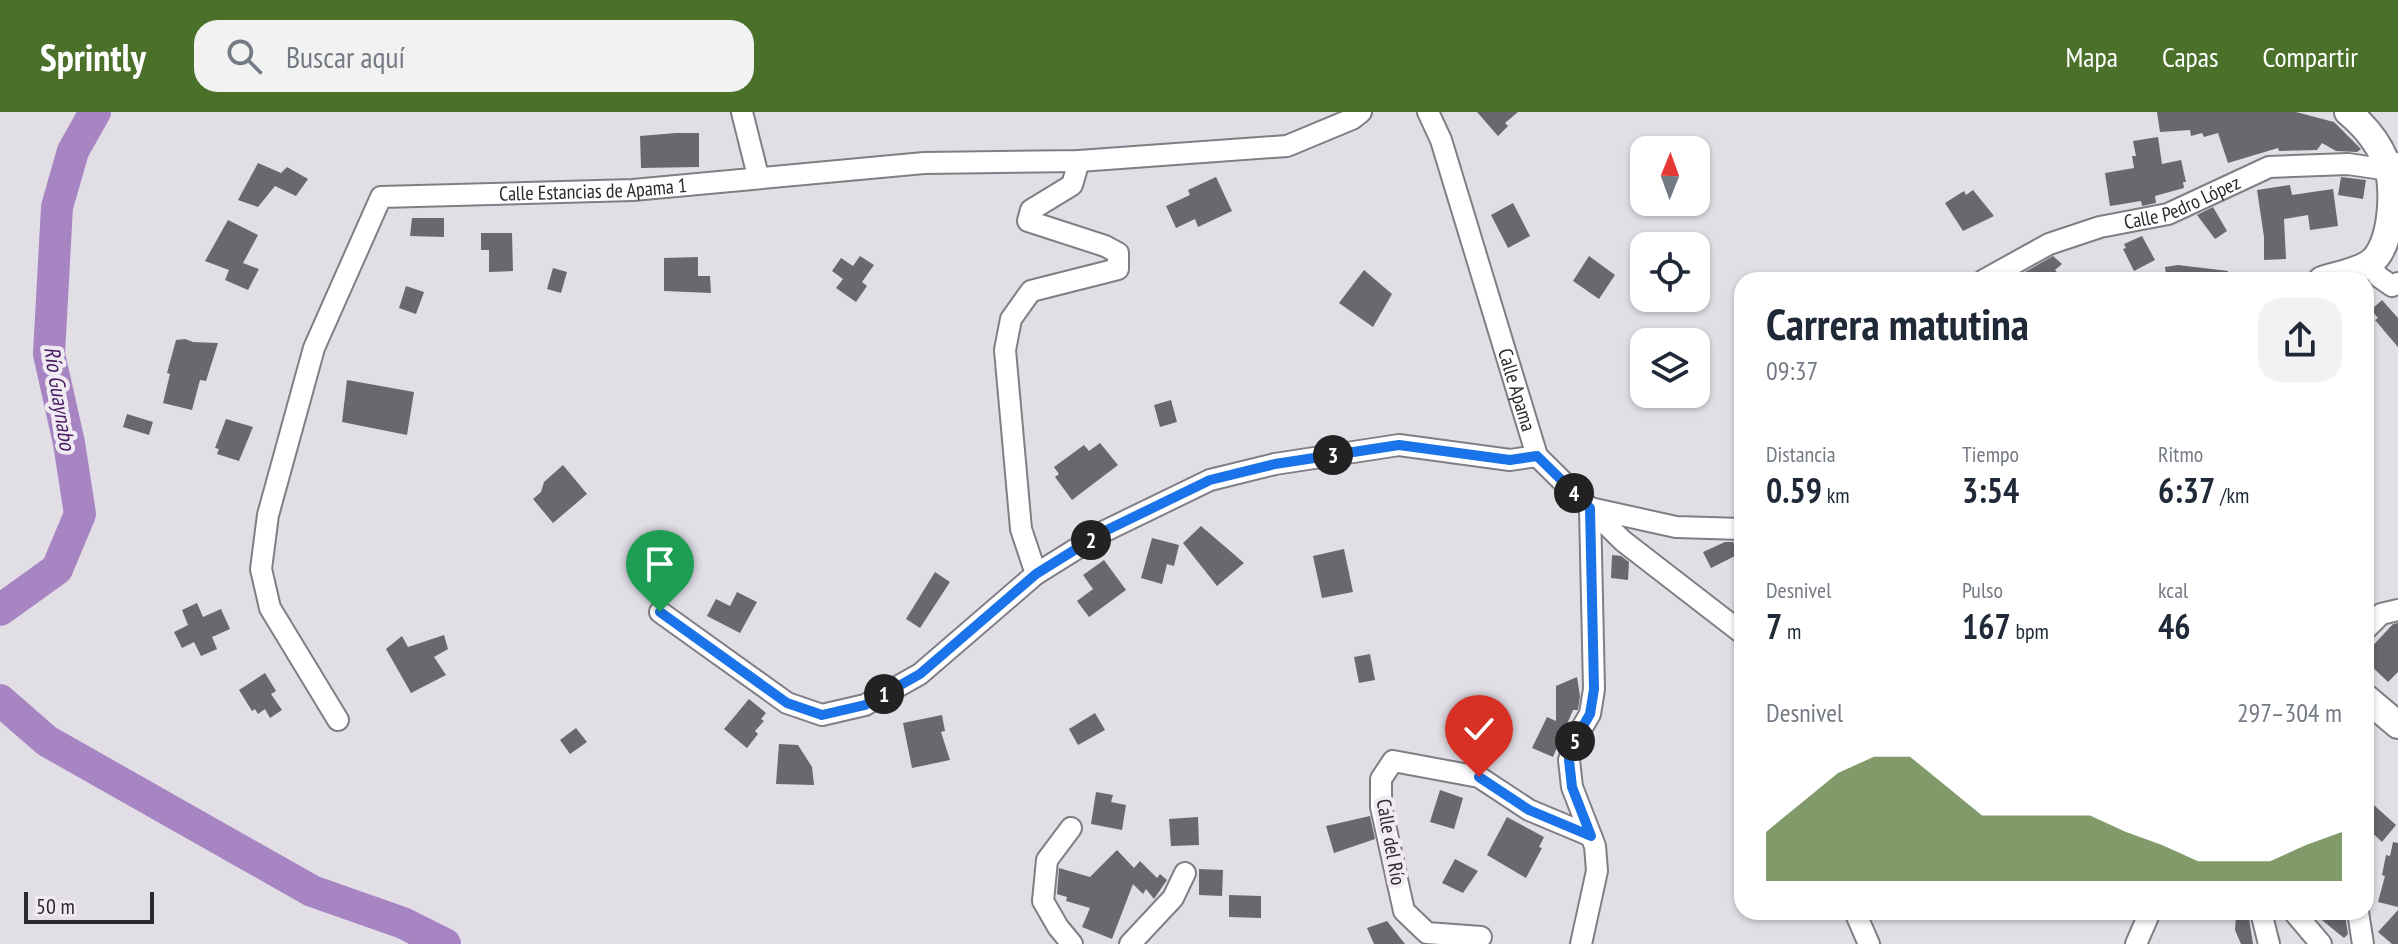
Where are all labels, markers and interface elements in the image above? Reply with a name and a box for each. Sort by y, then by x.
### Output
search box [194,20,754,92]
text: Sprintly [40,32,146,81]
icon: search [222,34,266,78]
text: Buscar aquí [286,37,405,76]
text: Mapa [2066,38,2118,75]
text: Capas [2162,38,2218,75]
text: Compartir [2262,38,2358,75]
north arrow [1630,136,1710,216]
map controls [1630,136,1710,408]
street label: Calle Pedro López [2122,169,2244,235]
street label: Calle Estancias de Apama 1 [499,172,688,207]
button: locate [1630,232,1710,312]
text: Carrera matutina [1766,295,2029,352]
button: share [2258,298,2342,382]
button: layers [1630,328,1710,408]
water label: Río Guaynabo [38,344,82,453]
street label: Calle Apama [1492,345,1542,434]
text: 09:37 [1766,354,1818,387]
pin: 3 [1313,435,1353,475]
text: Distancia [1766,440,1836,468]
text: Tiempo [1962,440,2019,468]
text: Ritmo [2158,440,2203,468]
text: 3 [1328,441,1338,469]
text: 0.59 [1766,468,1822,512]
text: 3:54 [1962,468,2019,512]
text: 6:37 [2158,468,2215,512]
pin: 4 [1554,473,1594,513]
text: 4 [1569,479,1579,507]
text: km [1822,481,1850,509]
text: /km [2215,481,2249,509]
pin: 2 [1071,520,1111,560]
text: 2 [1086,526,1096,554]
pin [626,530,694,612]
icon: arrive [638,542,682,586]
text: Desnivel [1766,576,1831,604]
text: Pulso [1962,576,2003,604]
text: kcal [2158,576,2188,604]
text: 7 [1766,604,1782,648]
text: 167 [1962,604,2011,648]
text: 46 [2158,604,2191,648]
text: m [1782,617,1801,645]
text: bpm [2011,617,2049,645]
pin: 1 [864,674,904,714]
text: 1 [879,680,889,708]
pin [1445,695,1513,777]
text: Desnivel [1766,696,1843,729]
text: 297–304 m [2237,696,2342,729]
icon: check [1457,707,1501,751]
pin: 5 [1555,721,1595,761]
text: 5 [1570,727,1580,755]
street label: Calle del Río [1371,797,1411,887]
scale bar [24,888,154,924]
text: 50 m [36,892,75,920]

